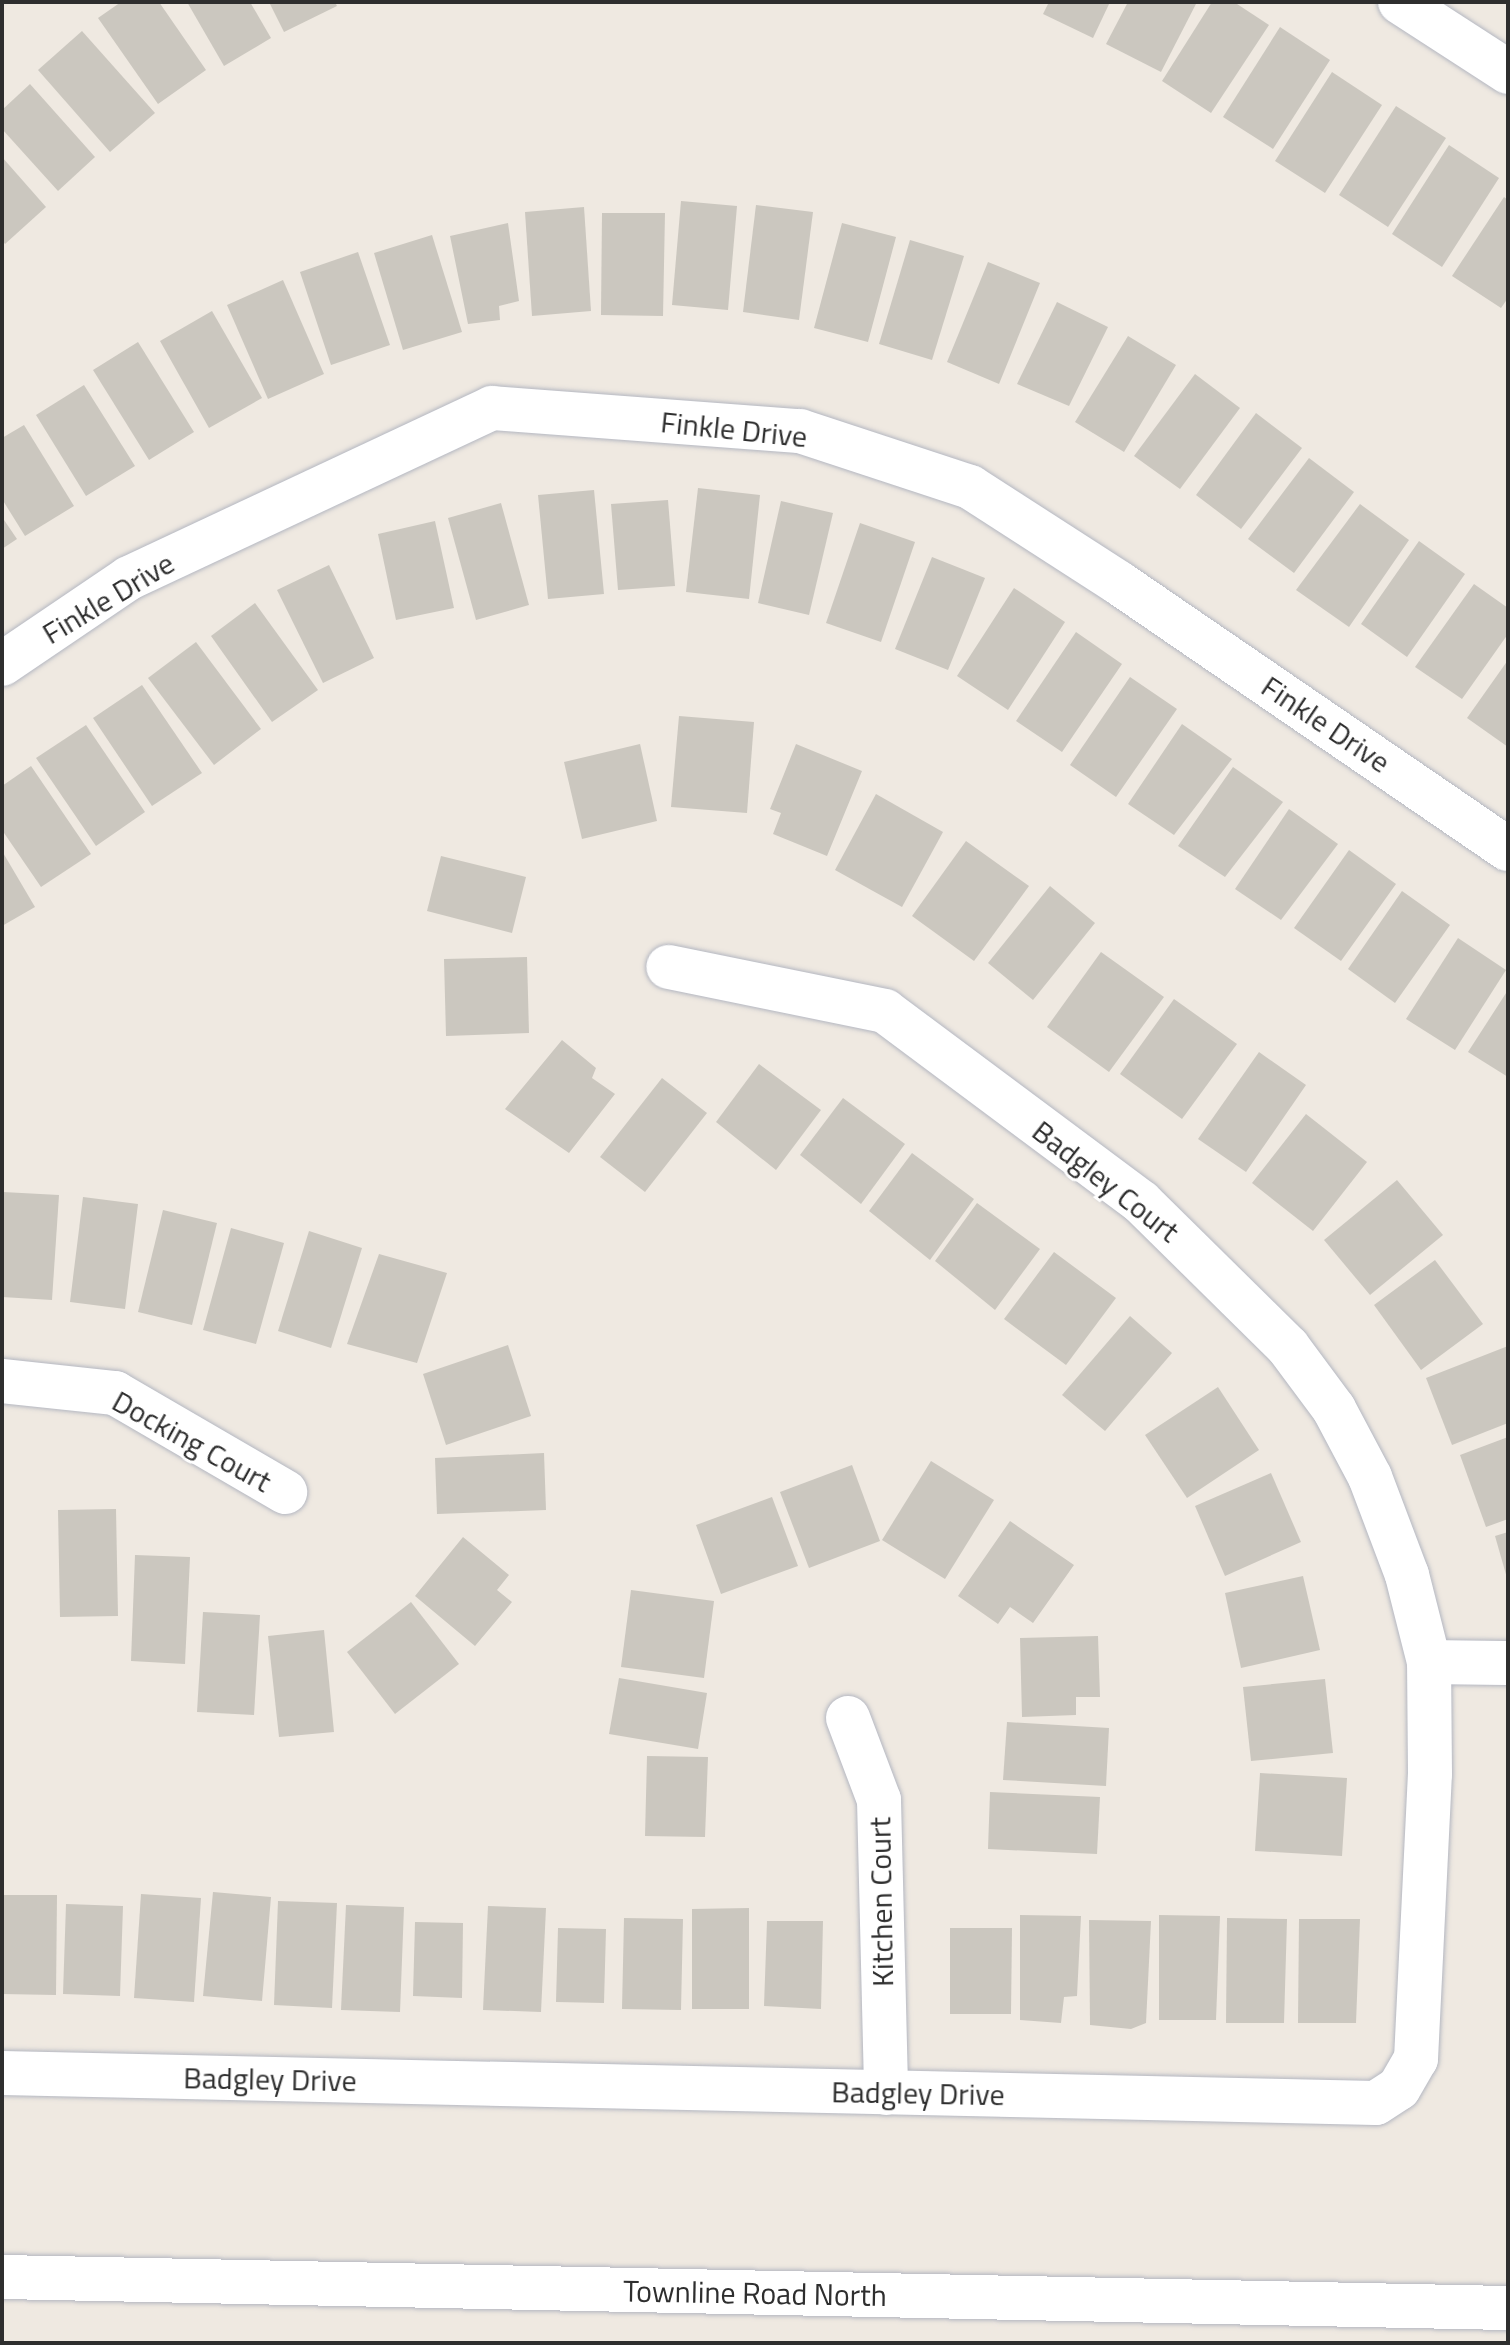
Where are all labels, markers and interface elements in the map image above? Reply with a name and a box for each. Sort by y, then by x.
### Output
street label: Finkle Drive [659,403,809,455]
street label: Finkle Drive [36,545,180,651]
street label: Finkle Drive [1255,668,1397,780]
street label: Badgley Court [1025,1113,1187,1249]
street label: Docking Court [106,1383,278,1499]
street label: Kitchen Court [862,1817,900,1987]
street label: Badgley Drive [183,2059,357,2099]
street label: Badgley Drive [831,2073,1005,2113]
street label: Townline Road North [623,2273,887,2313]

